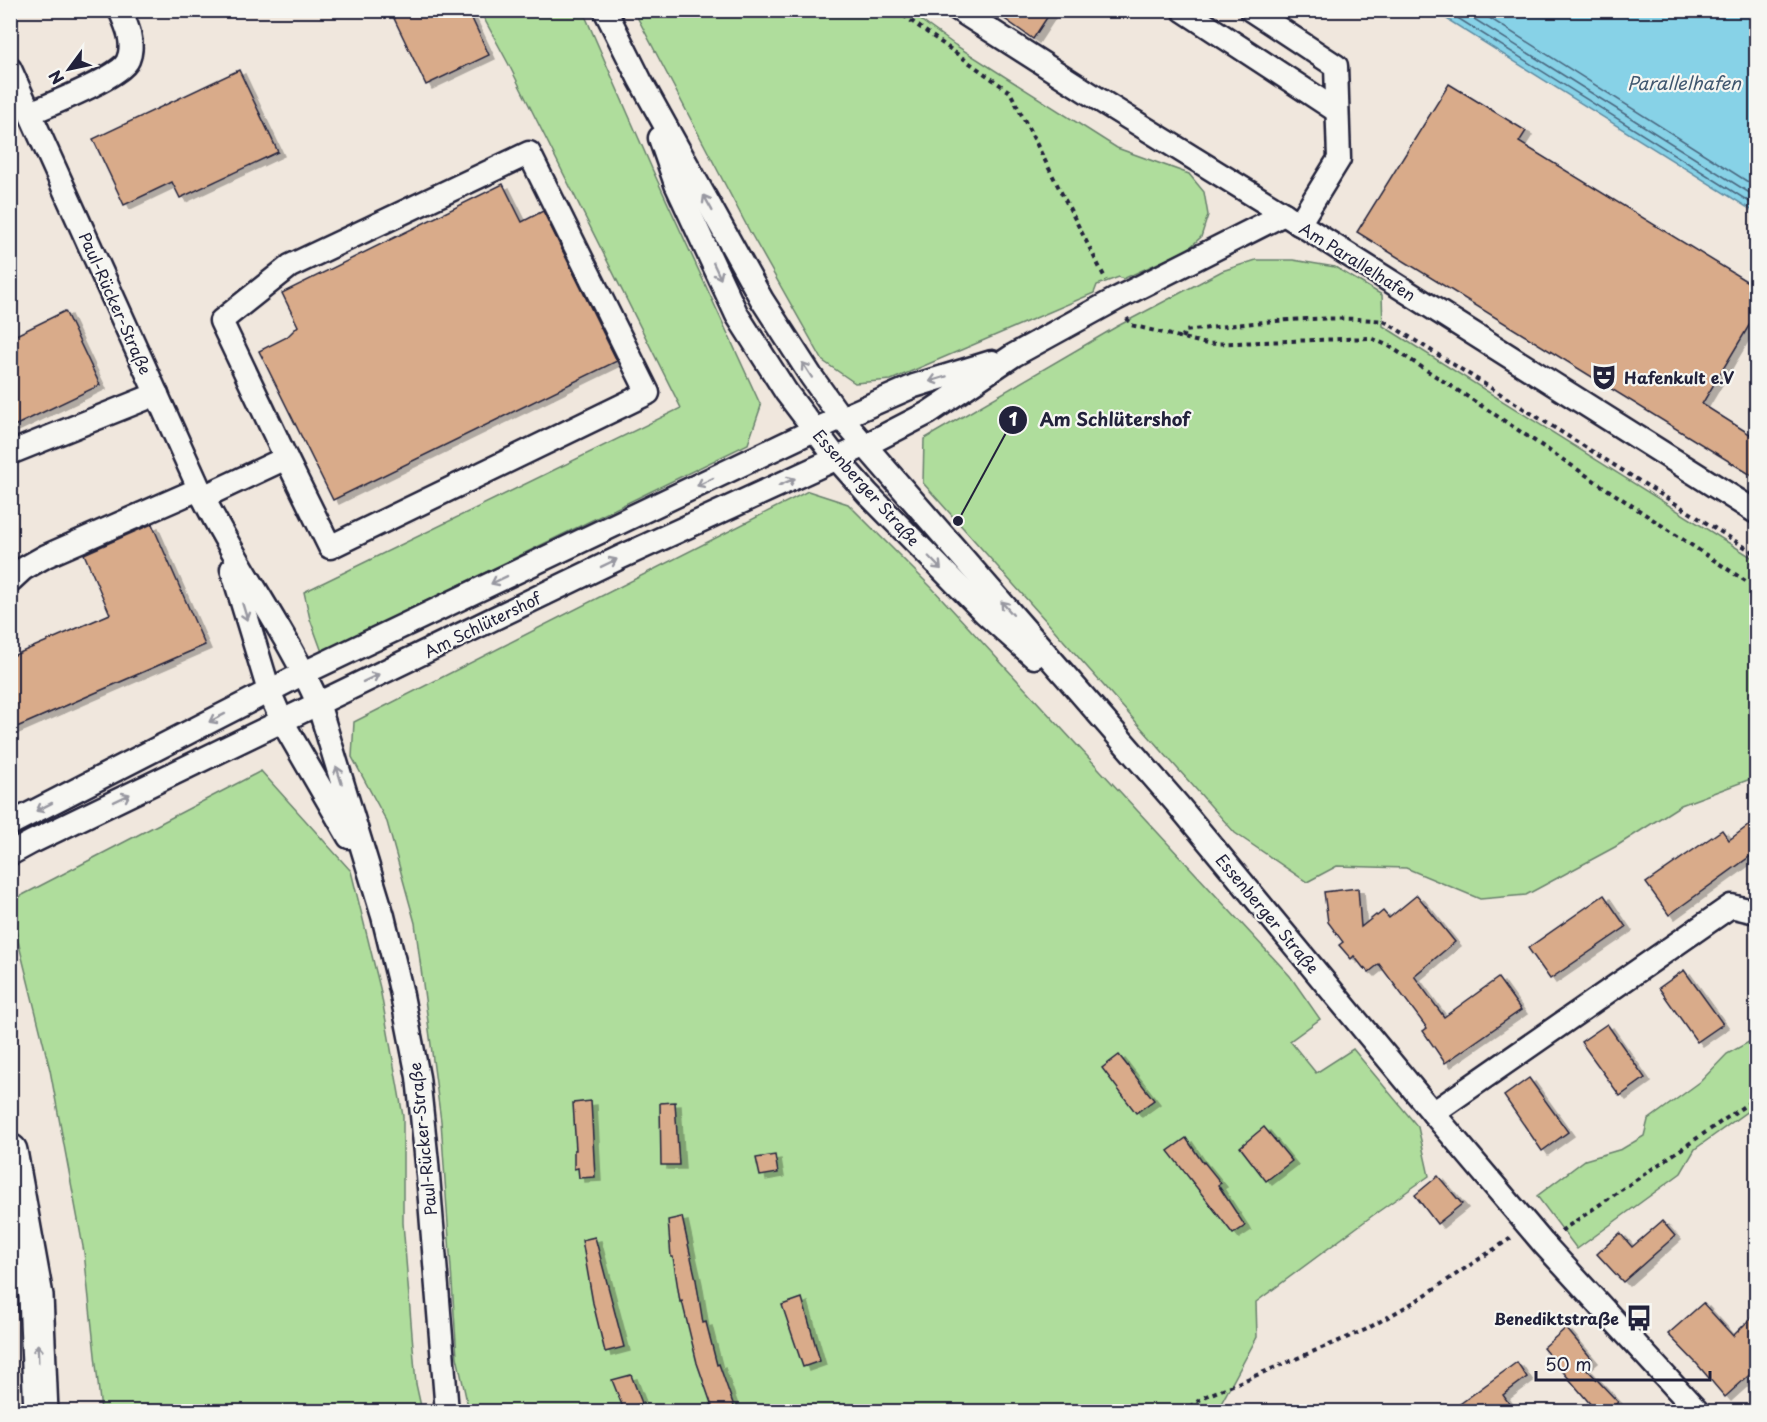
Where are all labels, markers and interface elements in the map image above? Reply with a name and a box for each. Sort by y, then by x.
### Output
north arrow [39,39,99,99]
text: N [42,66,69,90]
water label: Parallelhafen [1627,69,1742,96]
one-way arrow [702,195,714,212]
street label: Am Parallelhafen [1295,216,1421,306]
street label: Paul-Rücker-Straße [74,228,158,378]
one-way arrow [711,261,723,279]
one-way arrow [801,362,814,379]
theatre icon: Hafenkult e.V [1589,362,1619,392]
place label: Hafenkult e.V [1624,365,1735,389]
one-way arrow [929,374,948,385]
callout: Am Schlütershof [998,402,1202,438]
text: 1 [1009,405,1018,432]
text: Am Schlütershof [1040,405,1192,432]
street label: Essenberger Straße [808,423,926,551]
one-way arrow [777,476,796,487]
one-way arrow [696,477,714,489]
one-way arrow [928,555,943,570]
one-way arrow [600,556,618,568]
one-way arrow [491,575,509,587]
street label: Am Schlütershof [420,585,546,663]
one-way arrow [1000,601,1014,616]
one-way arrow [240,602,251,621]
one-way arrow [361,671,379,683]
one-way arrow [209,712,226,724]
one-way arrow [333,766,344,785]
one-way arrow [113,792,131,804]
one-way arrow [35,802,53,814]
street label: Essenberger Straße [1211,848,1325,978]
street label: Paul-Rücker-Straße [402,1061,442,1217]
bus stop icon: Benediktstraße [1624,1303,1654,1333]
place label: Benediktstraße [1494,1306,1619,1330]
one-way arrow [33,1344,44,1364]
scale bar [1536,1344,1710,1382]
text: 50 m [1545,1350,1592,1377]

